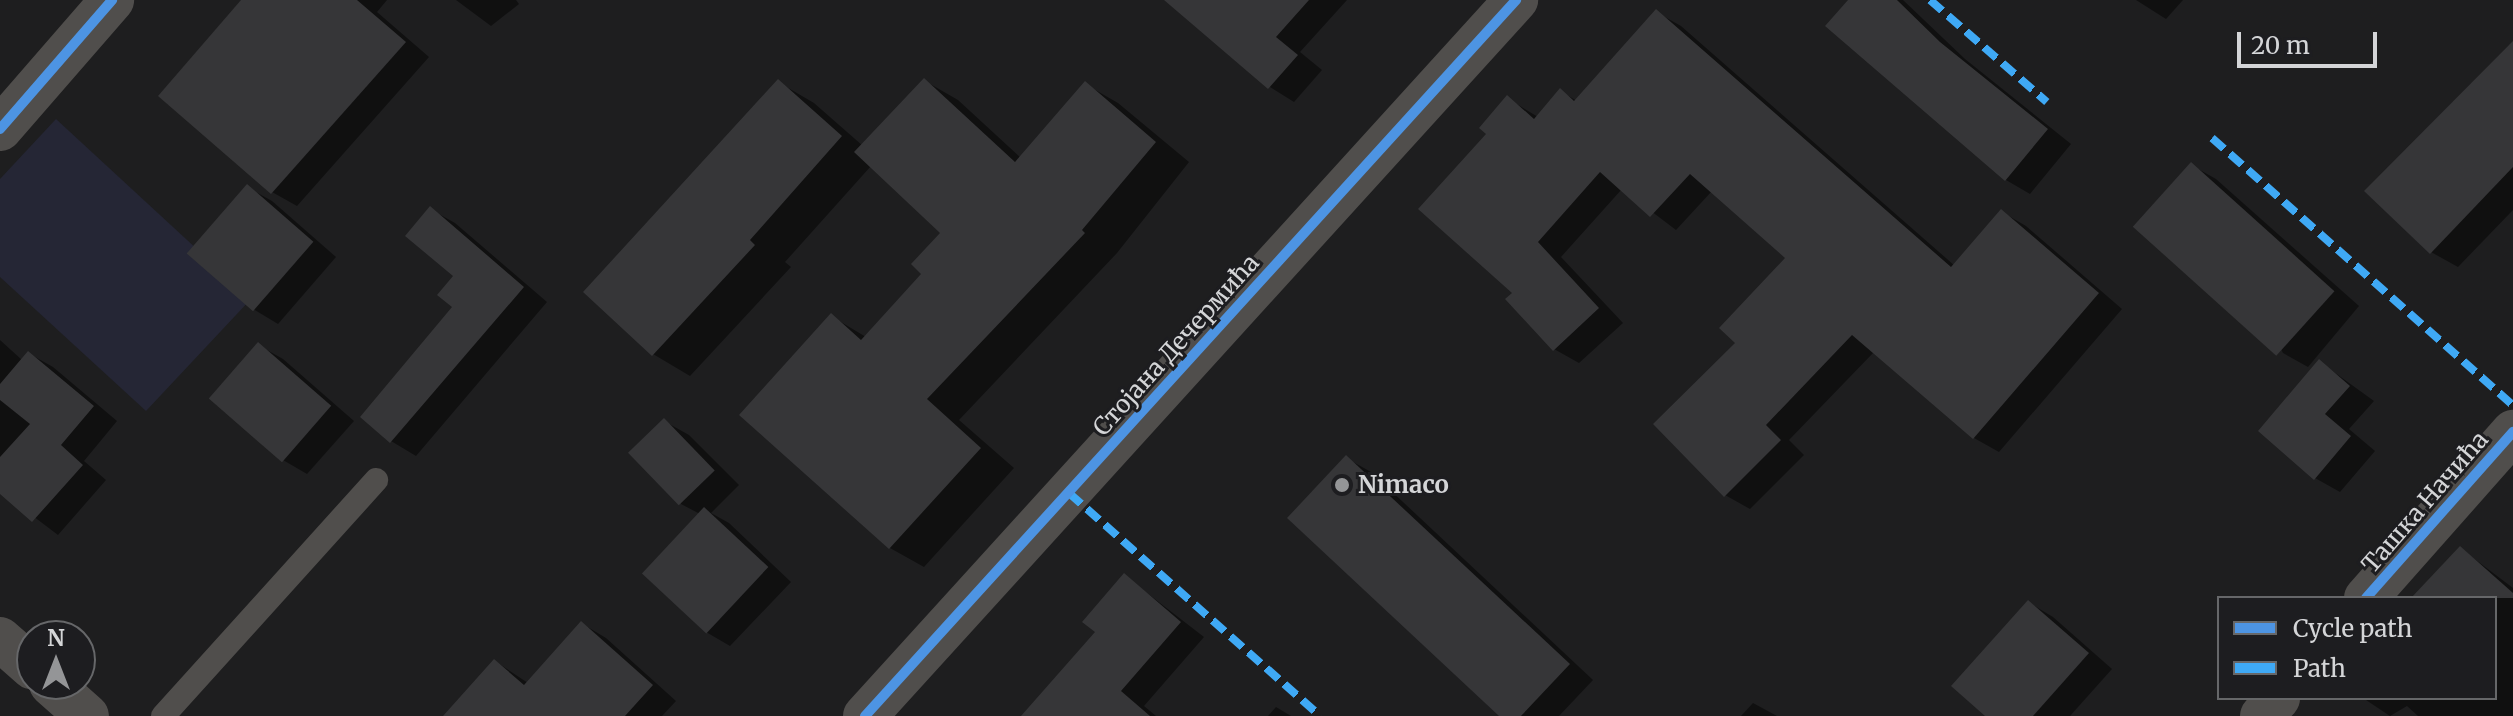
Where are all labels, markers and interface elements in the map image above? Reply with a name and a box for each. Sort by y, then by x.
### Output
scale bar [2241,16,2381,66]
text: 20 m [2251,30,2310,61]
street label: Стојана Дечермића [1087,248,1265,442]
street label: Ташка Начића [2356,426,2494,578]
place label: Nimaco [1358,471,1449,499]
marker: Nimaco [1333,476,1351,494]
legend [2217,596,2497,700]
text: Cycle path [2293,613,2412,644]
north arrow [16,620,96,700]
text: N [47,624,65,652]
text: Path [2293,653,2346,684]

